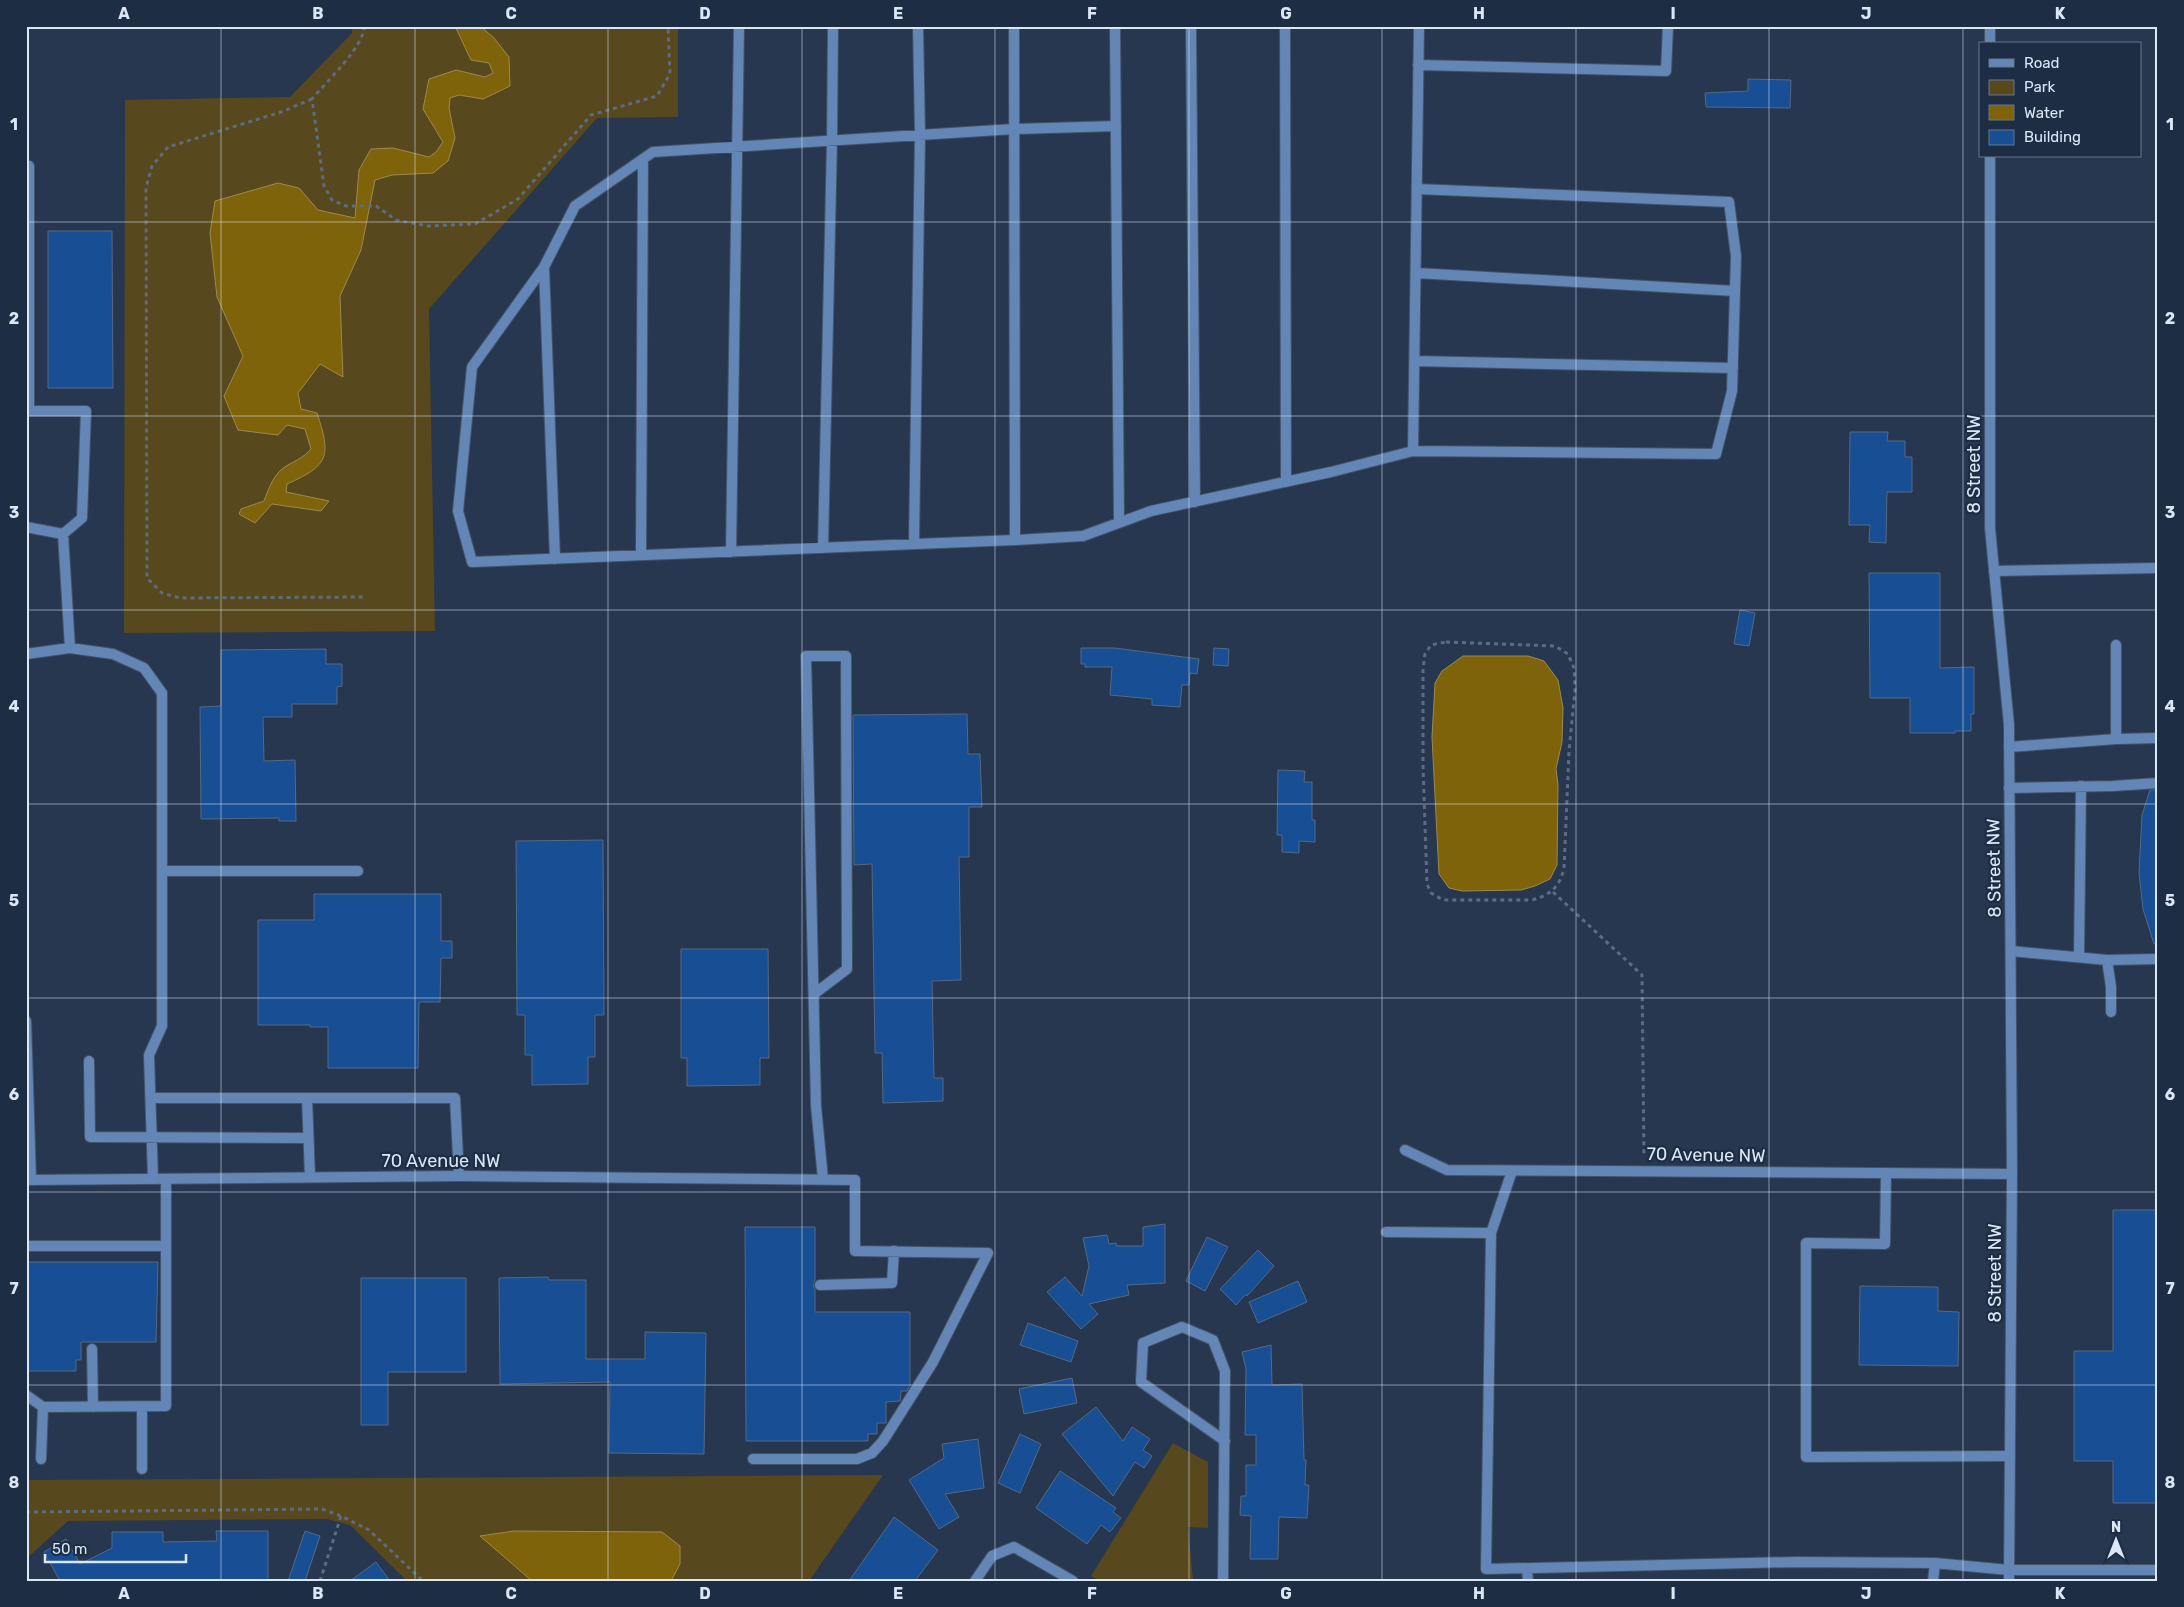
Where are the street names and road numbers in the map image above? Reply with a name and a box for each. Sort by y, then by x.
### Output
street label: 8 Street NW [1963,414,1985,514]
street label: 8 Street NW [1982,818,2006,918]
street label: 70 Avenue NW [1646,1143,1766,1167]
street label: 70 Avenue NW [382,1150,500,1172]
street label: 8 Street NW [1984,1223,2006,1323]

